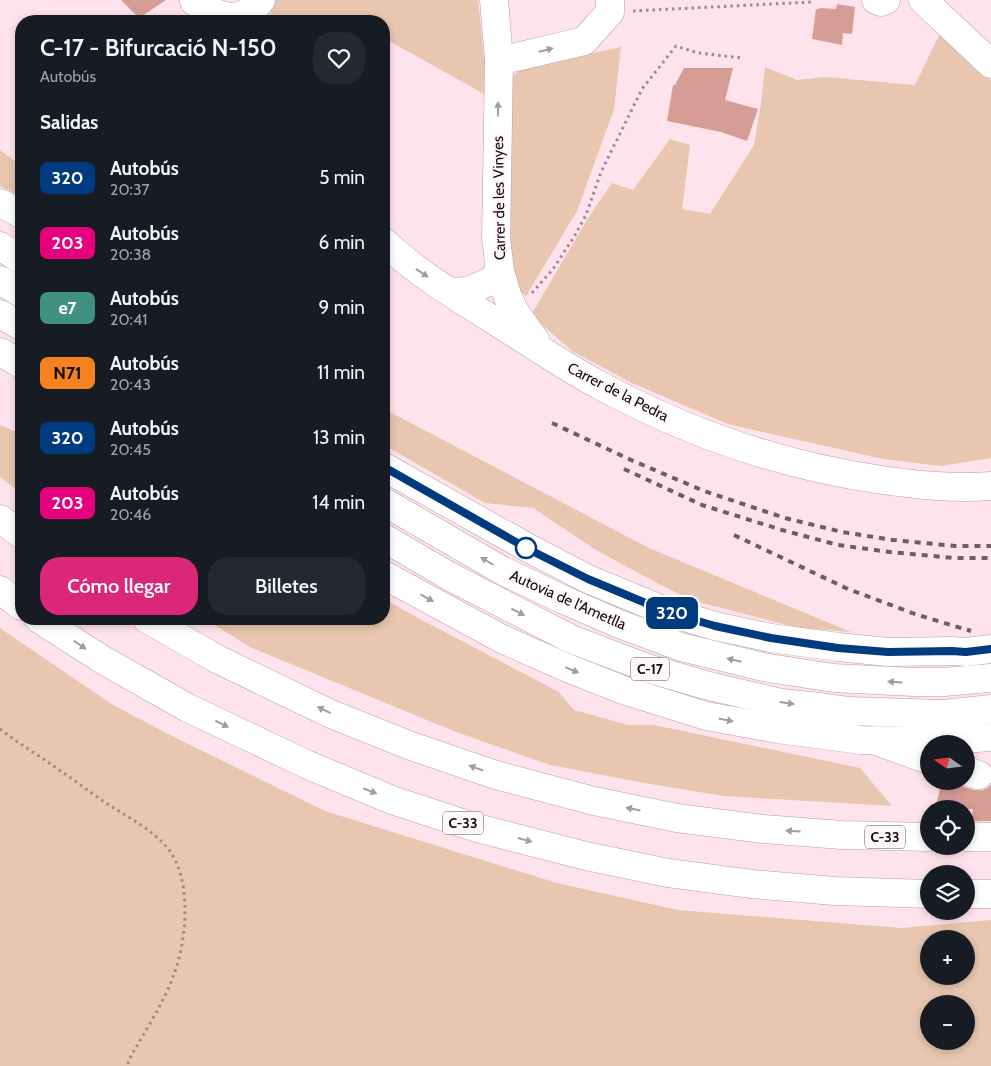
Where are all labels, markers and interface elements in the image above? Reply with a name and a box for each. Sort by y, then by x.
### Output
button: heart [313,32,365,84]
text: C-17 - Bifurcació N-150 [40,33,277,62]
one-way arrow [538,46,553,54]
text: Autobús [40,67,96,86]
one-way arrow [494,100,502,116]
text: Salidas [40,111,98,134]
street label: Carrer de les Vinyes [489,136,509,260]
text: Autobús [110,157,179,180]
text: 5 min [319,166,365,189]
text: 320 [52,167,83,189]
text: 20:37 [110,180,150,199]
text: Autobús [110,222,179,245]
text: 6 min [319,231,365,254]
text: 203 [52,232,83,254]
text: 20:38 [110,245,151,264]
one-way arrow [415,268,428,278]
text: Autobús [110,287,179,310]
text: 9 min [319,296,365,319]
text: e7 [58,297,77,319]
text: 20:41 [110,310,147,329]
text: Autobús [110,352,179,375]
street label: Carrer de la Pedra [564,359,672,426]
text: 11 min [317,361,365,384]
text: N71 [53,362,82,384]
text: 20:43 [110,375,151,394]
text: Autobús [110,417,179,440]
text: 13 min [313,426,365,449]
text: 320 [52,427,83,449]
text: 20:45 [110,440,151,459]
text: Autobús [110,482,179,505]
text: 14 min [312,491,365,514]
text: 203 [52,492,83,514]
text: 20:46 [110,505,151,524]
unlabelled marker [515,537,537,559]
button: Cómo llegar [40,557,198,615]
button: Billetes [208,557,365,615]
one-way arrow [480,557,493,566]
street label: Autovia de l'Ametlla [507,566,630,634]
one-way arrow [419,594,434,602]
line badge: 320 [643,597,701,629]
text: 320 [656,602,688,624]
one-way arrow [511,608,526,616]
one-way arrow [73,640,87,650]
one-way arrow [727,656,742,664]
road number: C-17 [631,658,669,681]
one-way arrow [565,666,580,674]
one-way arrow [887,677,903,685]
one-way arrow [779,699,795,707]
one-way arrow [317,706,331,714]
one-way arrow [719,716,735,724]
one-way arrow [215,720,229,728]
north arrow [920,735,975,790]
map controls [920,735,975,1050]
one-way arrow [468,764,483,771]
one-way arrow [363,787,377,795]
button: locate [920,800,975,855]
one-way arrow [625,805,640,813]
road number: C-33 [443,811,483,834]
road number: C-33 [865,826,905,849]
one-way arrow [785,827,801,835]
one-way arrow [517,836,532,844]
button: layers [920,865,975,920]
button: + [920,930,975,985]
button: − [920,995,975,1050]

